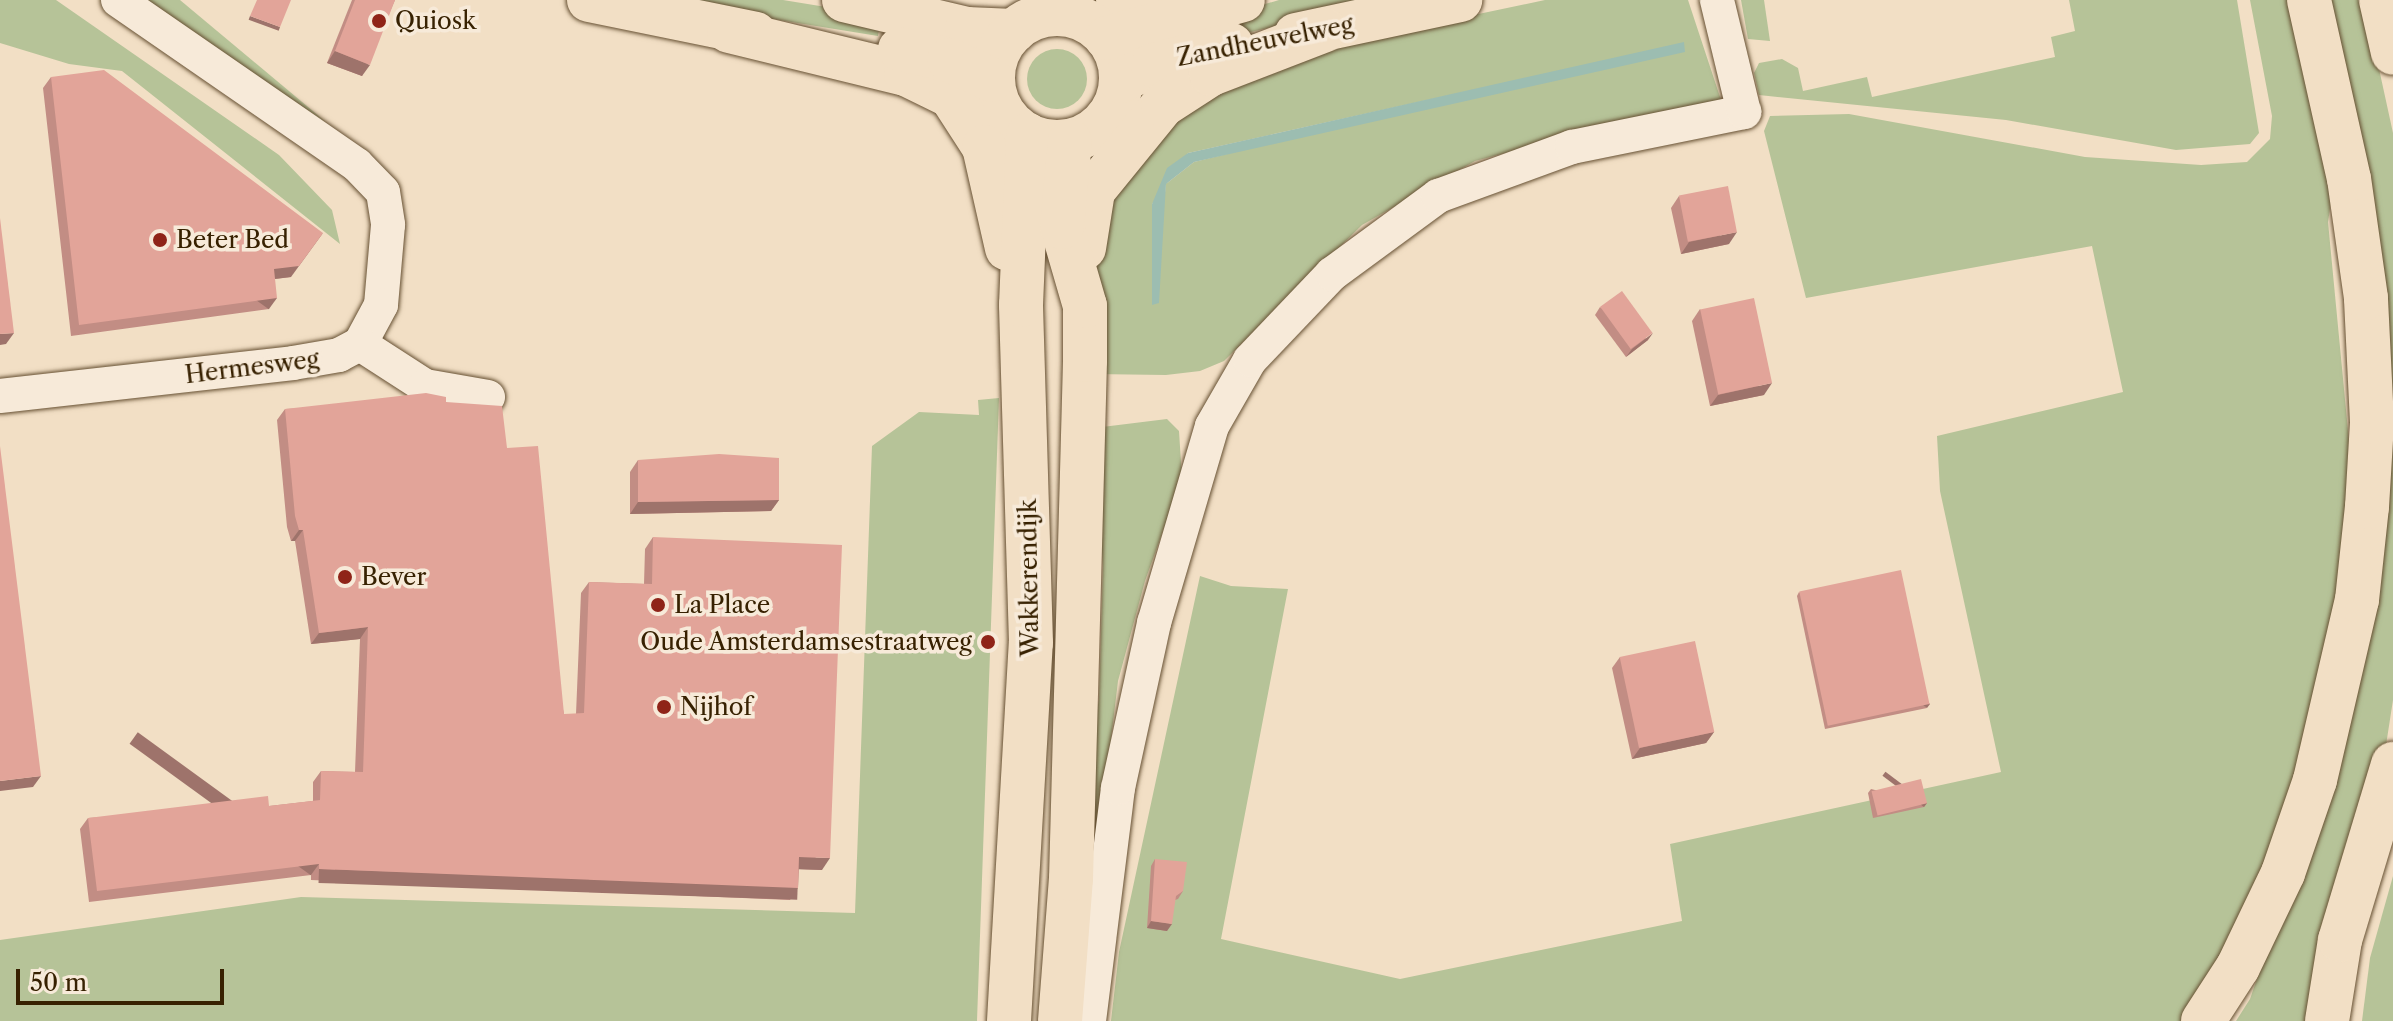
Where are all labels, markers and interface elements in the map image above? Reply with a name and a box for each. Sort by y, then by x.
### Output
place label: Quiosk [395,7,476,35]
street label: Zandheuvelweg [1174,10,1356,72]
marker: Quiosk [370,12,388,30]
place label: Beter Bed [176,226,289,254]
marker: Beter Bed [151,231,169,249]
street label: Hermesweg [183,344,321,390]
street label: Wakkerendijk [1013,499,1045,657]
place label: Bever [361,563,427,591]
marker: Bever [336,568,354,586]
place label: La Place [674,591,770,619]
marker: La Place [649,596,667,614]
place label: Oude Amsterdamsestraatweg [639,628,972,656]
marker: Oude Amsterdamsestraatweg [979,633,997,651]
place label: Nijhof [680,693,752,721]
marker: Nijhof [655,698,673,716]
scale bar [20,953,228,1003]
text: 50 m [30,968,87,997]

